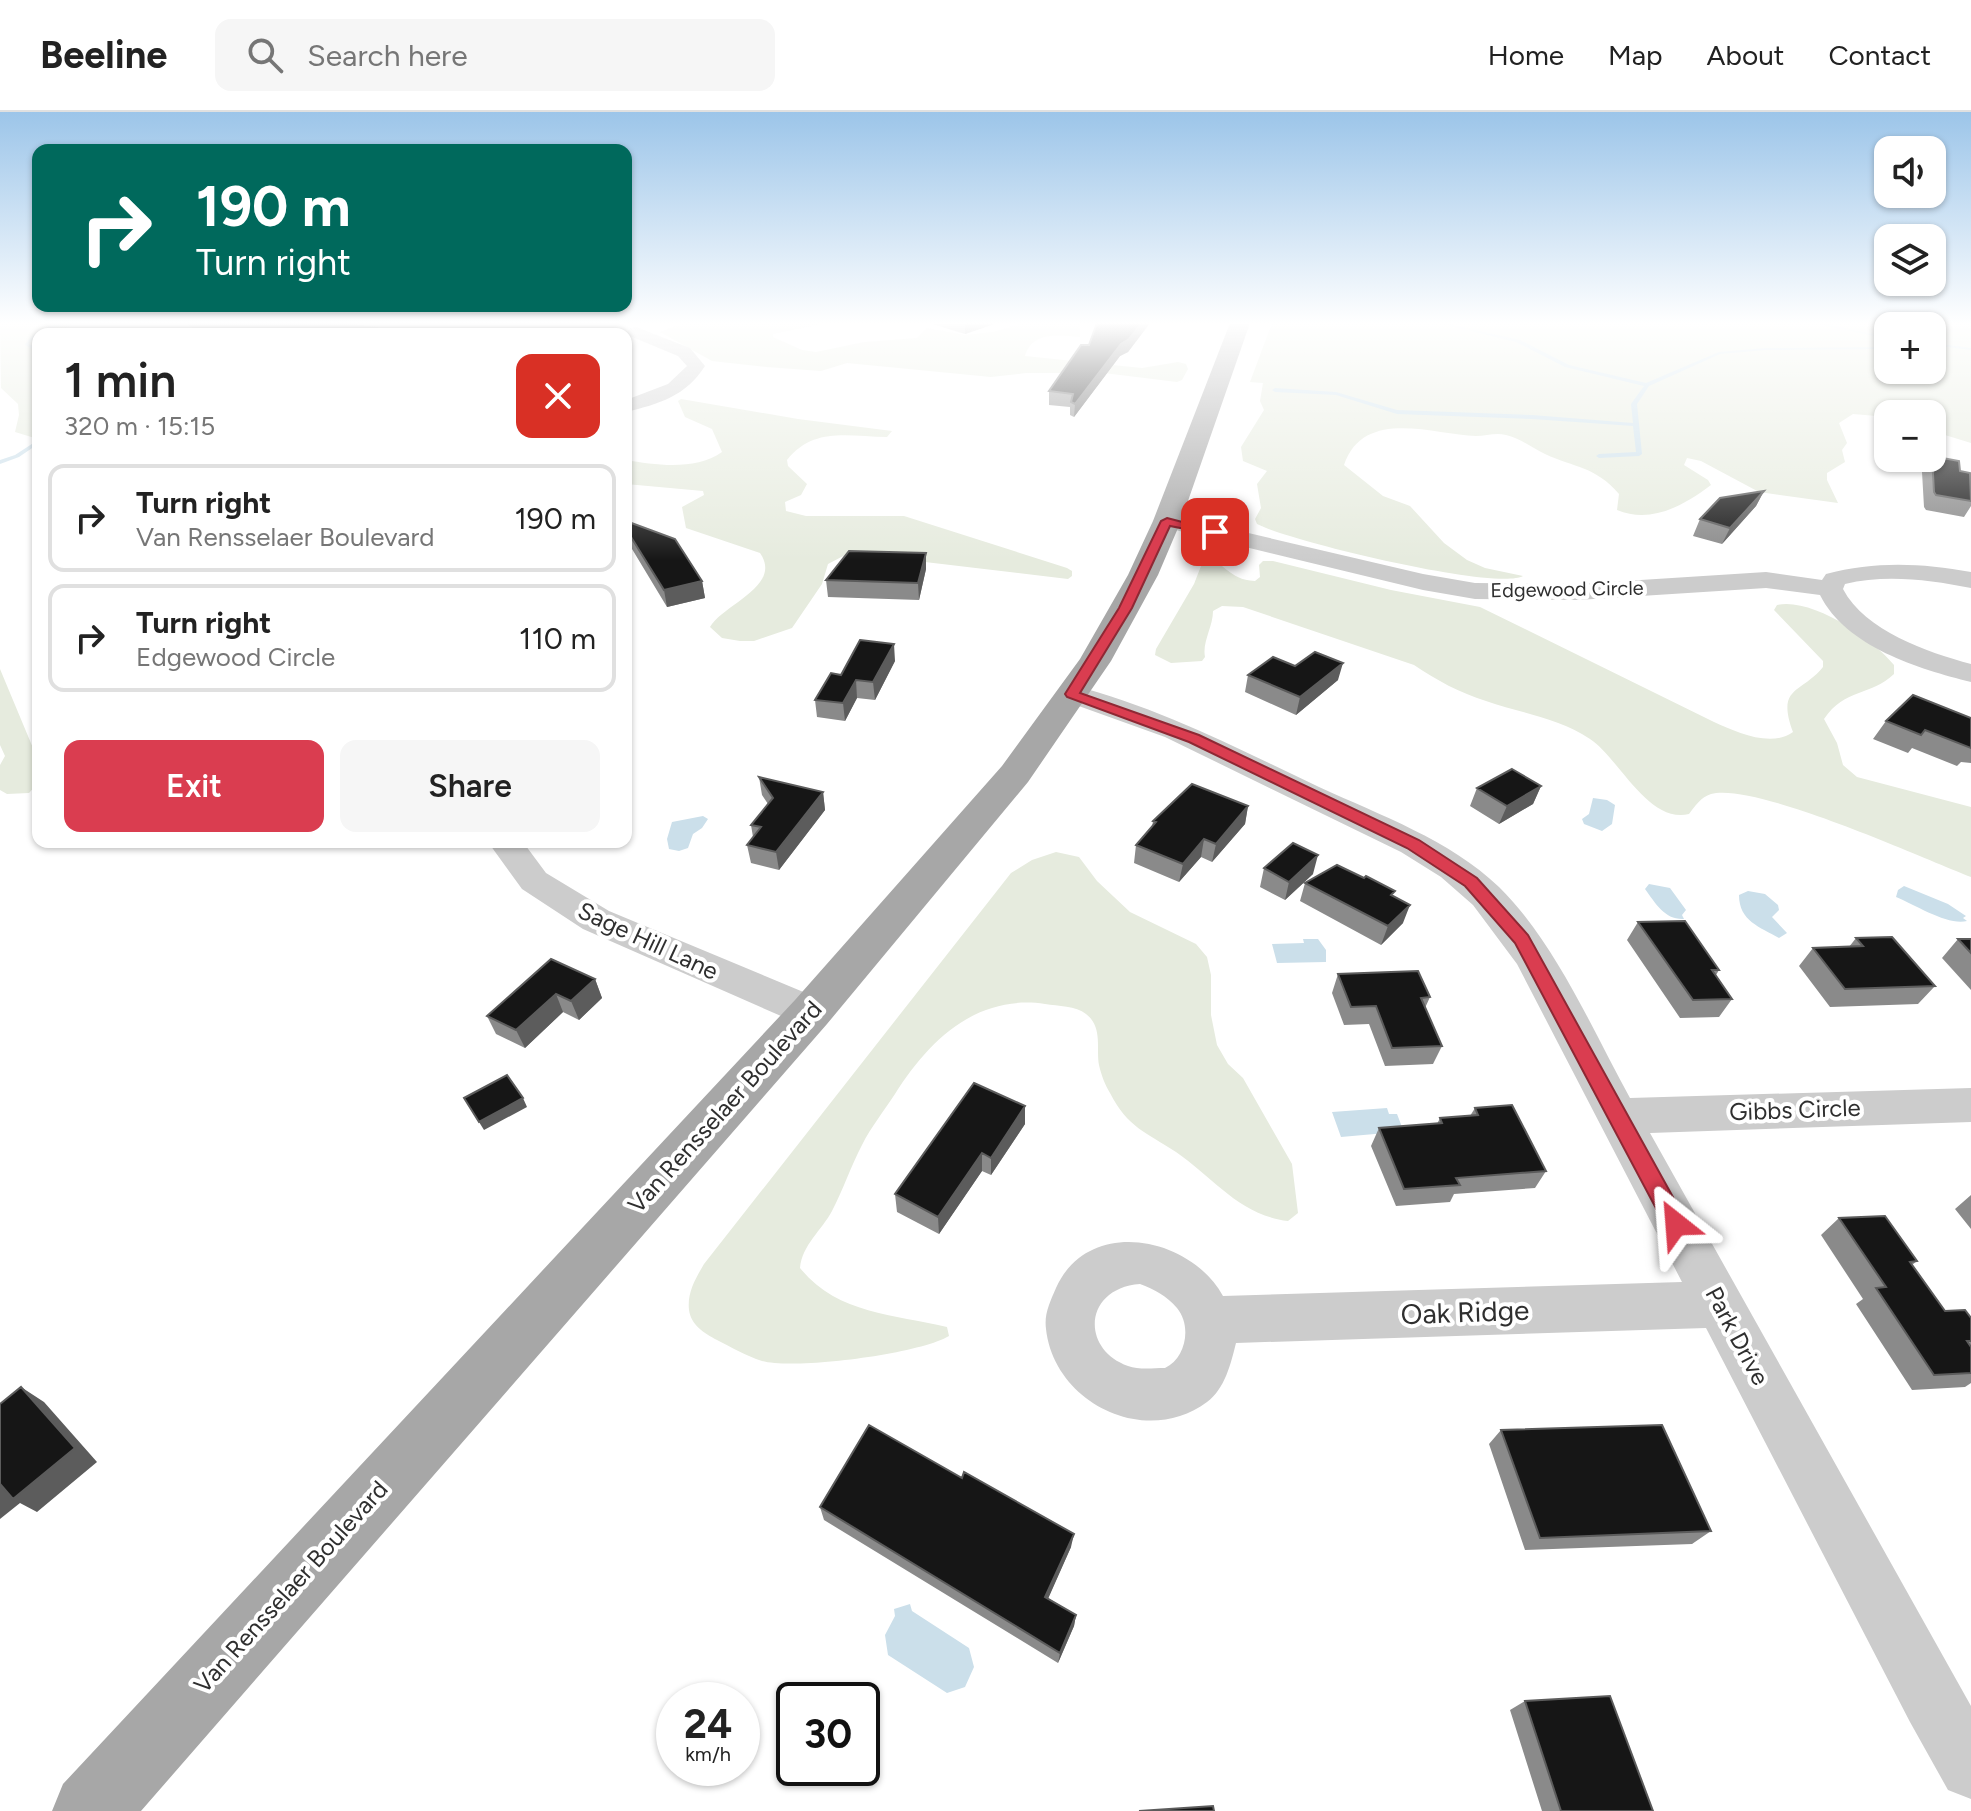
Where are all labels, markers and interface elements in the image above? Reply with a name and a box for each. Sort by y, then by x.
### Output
search box [215,19,775,91]
text: Beeline [40,32,167,78]
icon: search [243,33,287,77]
text: Search here [307,37,468,74]
text: Home [1488,38,1564,72]
text: Map [1608,38,1663,72]
text: About [1707,38,1784,72]
text: Contact [1828,38,1931,72]
map controls [1874,136,1946,472]
button: sound [1874,136,1946,208]
text: 190 m [196,173,351,240]
icon: right [64,176,168,280]
button: layers [1874,224,1946,296]
text: Turn right [196,241,351,284]
button: + [1874,312,1946,384]
text: 1 min [64,351,176,409]
button: close [516,354,600,438]
button: − [1874,400,1946,472]
text: 320 m · 15:15 [64,410,215,442]
text: Turn right [136,484,271,521]
icon: right [68,496,112,540]
pin [1181,498,1249,566]
text: 190 m [514,500,596,537]
icon: arrive [1193,510,1237,554]
text: Van Rensselaer Boulevard [136,521,435,553]
street label: Edgewood Circle [1490,576,1644,602]
text: Turn right [136,604,271,641]
icon: right [68,616,112,660]
text: 110 m [519,620,596,657]
text: Edgewood Circle [136,641,335,673]
button: Exit [64,740,324,832]
button: Share [340,740,600,832]
street label: Sage Hill Lane [573,895,723,986]
street label: Van Rensselaer Boulevard [622,995,828,1219]
street label: Gibbs Circle [1729,1093,1861,1126]
position arrow [1634,1182,1718,1266]
street label: Park Drive [1700,1282,1775,1390]
street label: Oak Ridge [1400,1293,1530,1331]
street label: Van Rensselaer Boulevard [188,1475,394,1699]
speed limit sign: 30 [776,1682,880,1786]
text: 24 [684,1700,732,1748]
text: km/h [685,1742,731,1766]

